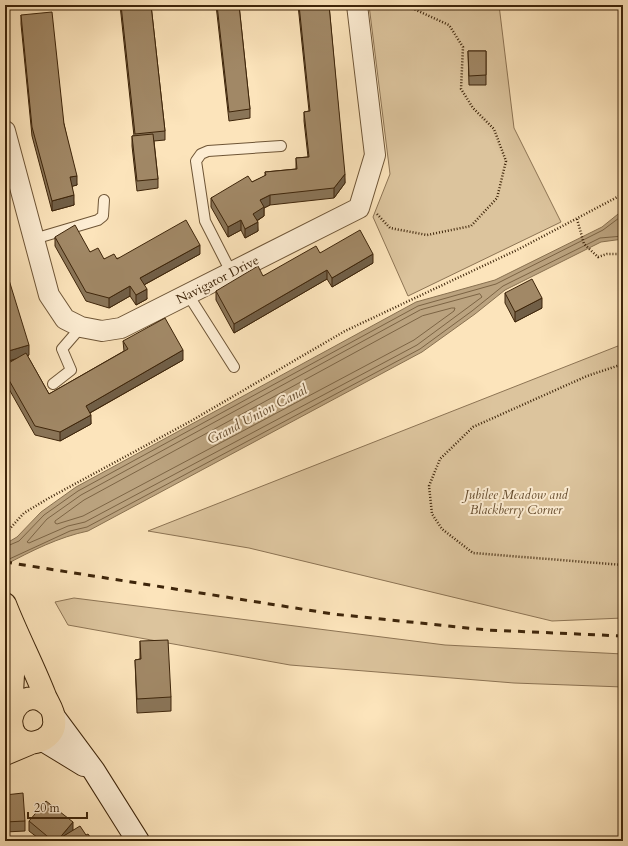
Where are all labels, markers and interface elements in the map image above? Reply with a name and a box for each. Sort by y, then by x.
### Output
street label: Navigator Drive [173,251,262,308]
water label: Grand Union Canal [204,379,312,449]
park label: Jubilee Meadow and Blackberry Corner [461,486,569,519]
scale bar [28,794,87,820]
text: 20 m [34,800,61,816]

